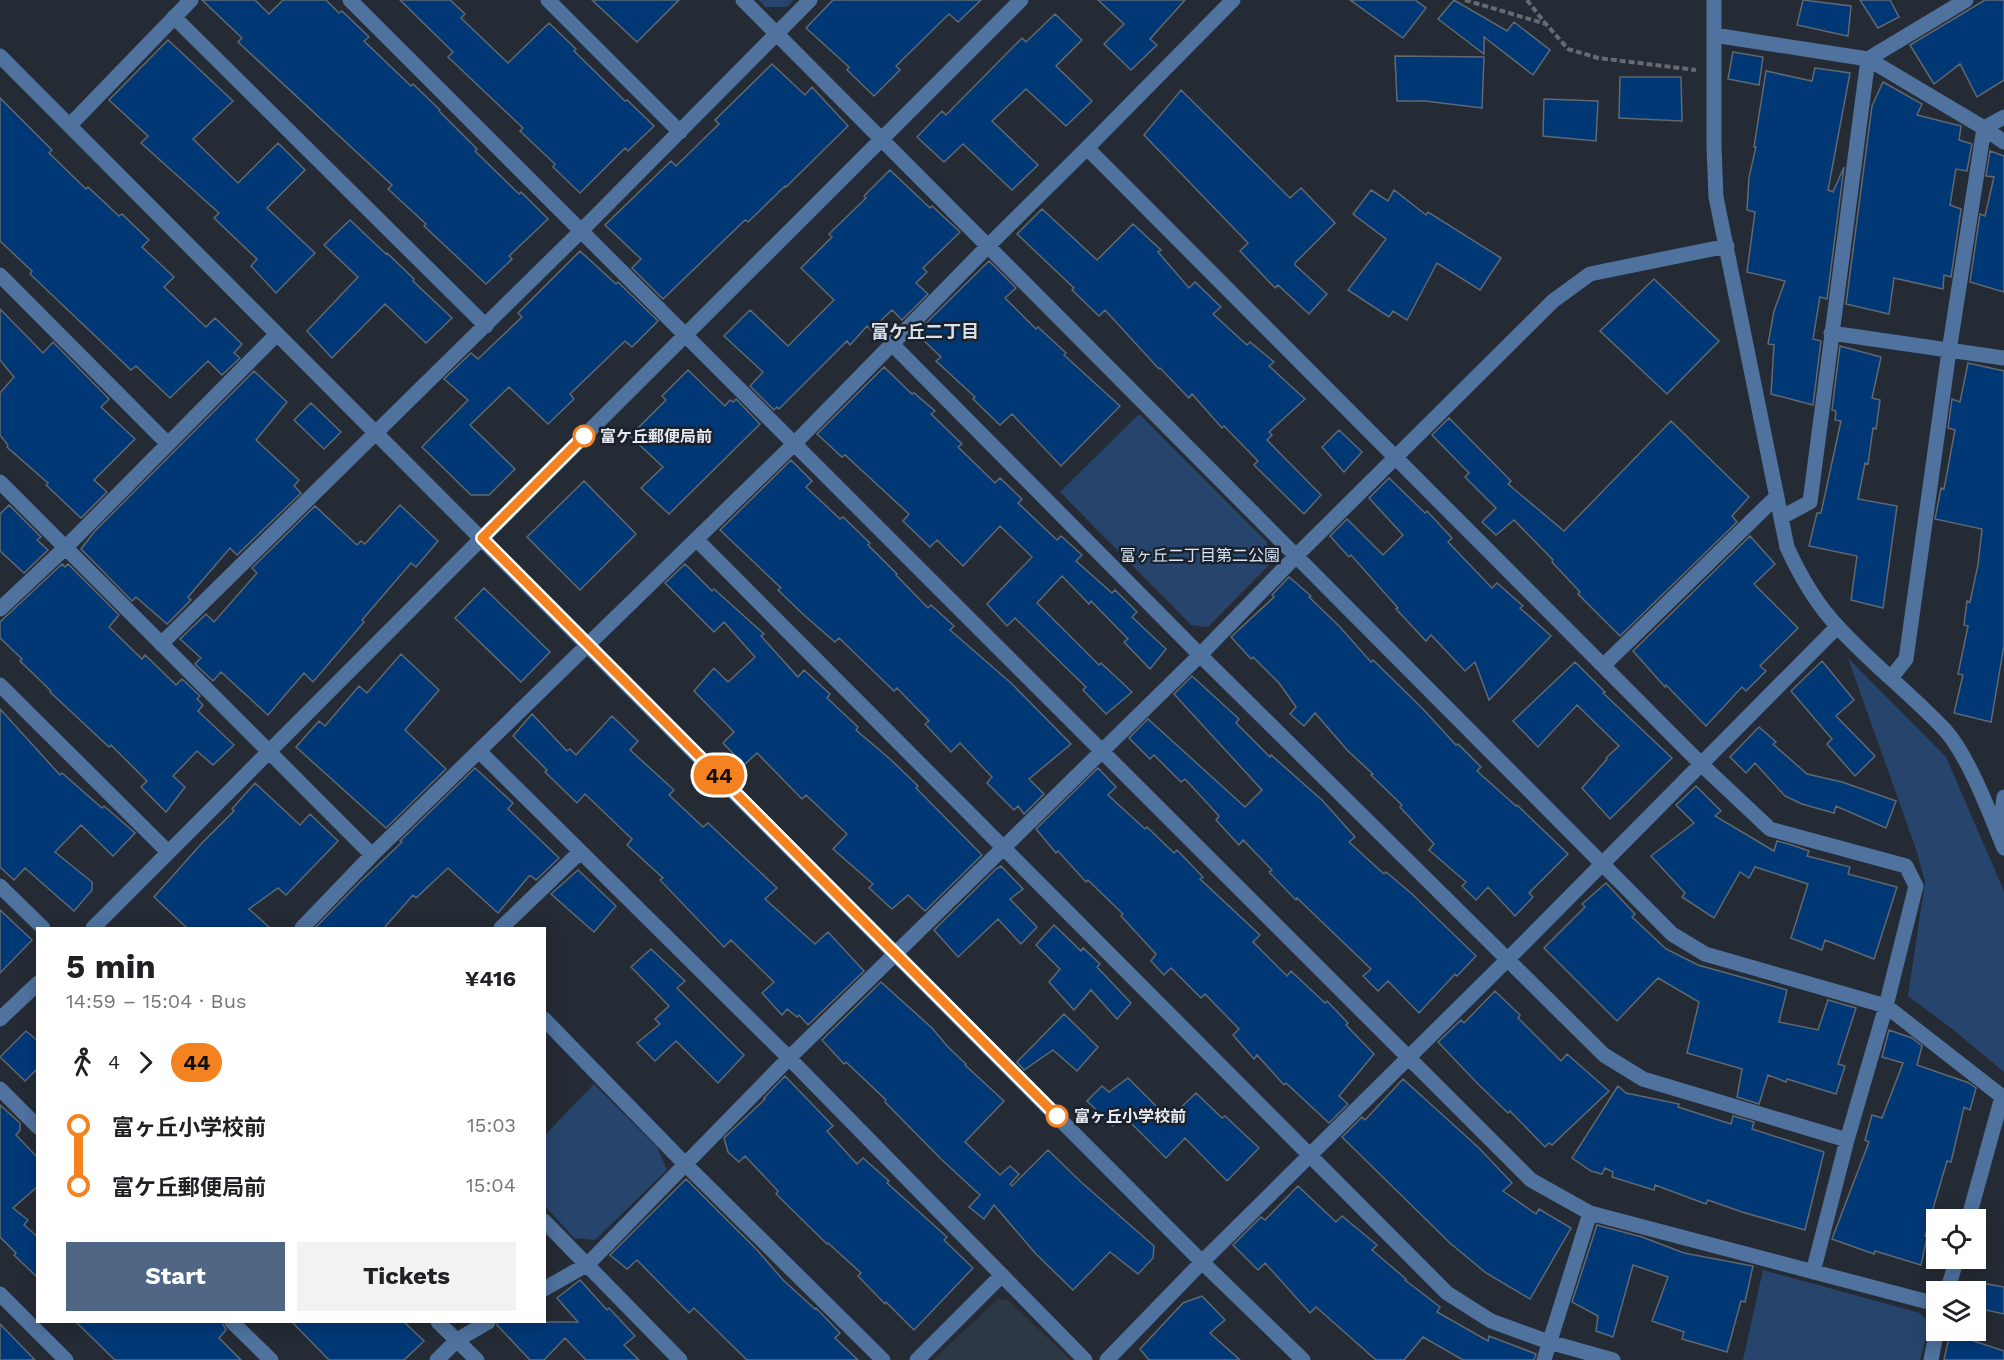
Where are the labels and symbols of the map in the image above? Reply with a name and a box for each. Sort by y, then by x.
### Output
district label: 富ケ丘二丁目 [871,321,979,342]
marker: 富ケ丘郵便局前 [573,425,595,447]
place label: 富ケ丘郵便局前 [600,427,712,446]
park label: 富ヶ丘二丁目第二公園 [1120,546,1280,565]
line badge: 44 [692,756,746,794]
marker: 富ヶ丘小学校前 [1046,1105,1068,1127]
place label: 富ヶ丘小学校前 [1074,1107,1186,1126]

